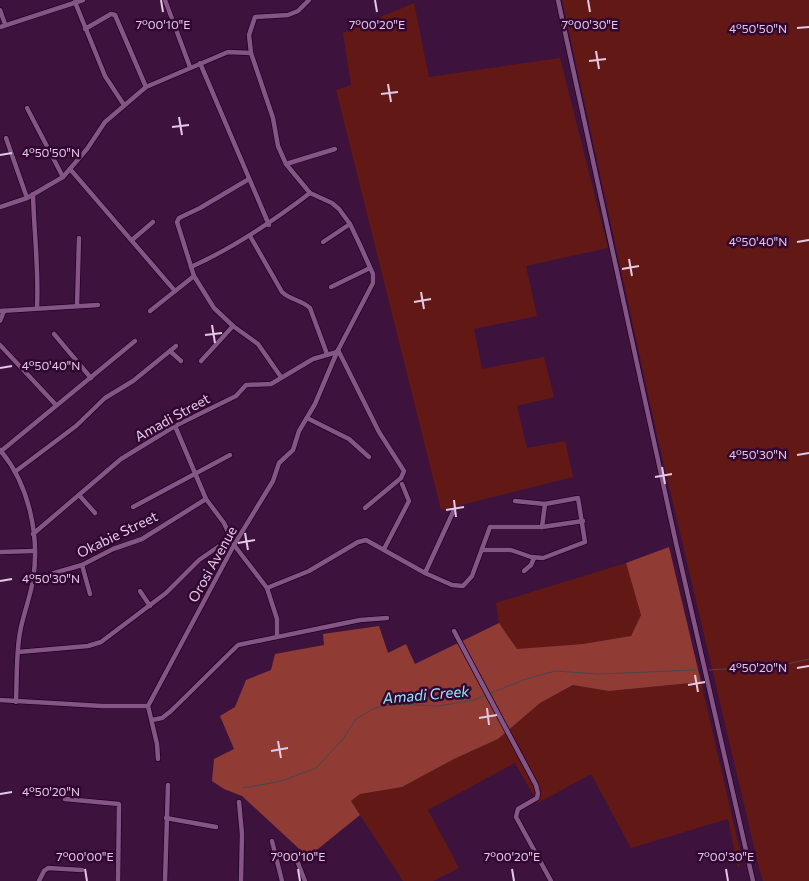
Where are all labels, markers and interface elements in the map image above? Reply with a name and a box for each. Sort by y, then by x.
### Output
text: 7°00'10"E [136,17,190,31]
text: 7°00'20"E [349,17,405,31]
text: 7°00'30"E [562,17,618,31]
text: 4°50'50"N [729,21,787,35]
text: 4°50'50"N [22,145,80,159]
text: 4°50'40"N [729,234,787,248]
text: 4°50'40"N [22,358,80,372]
street label: Amadi Street [132,389,213,445]
text: 4°50'30"N [729,447,787,461]
street label: Okabie Street [74,507,160,561]
street label: Orosi Avenue [184,523,240,605]
text: 4°50'30"N [22,571,80,585]
text: 4°50'20"N [729,660,787,674]
water label: Amadi Creek [381,681,471,707]
text: 4°50'20"N [22,784,80,798]
text: 7°00'00"E [56,849,114,863]
text: 7°00'10"E [271,849,325,863]
text: 7°00'20"E [484,849,540,863]
text: 7°00'30"E [698,849,754,863]

